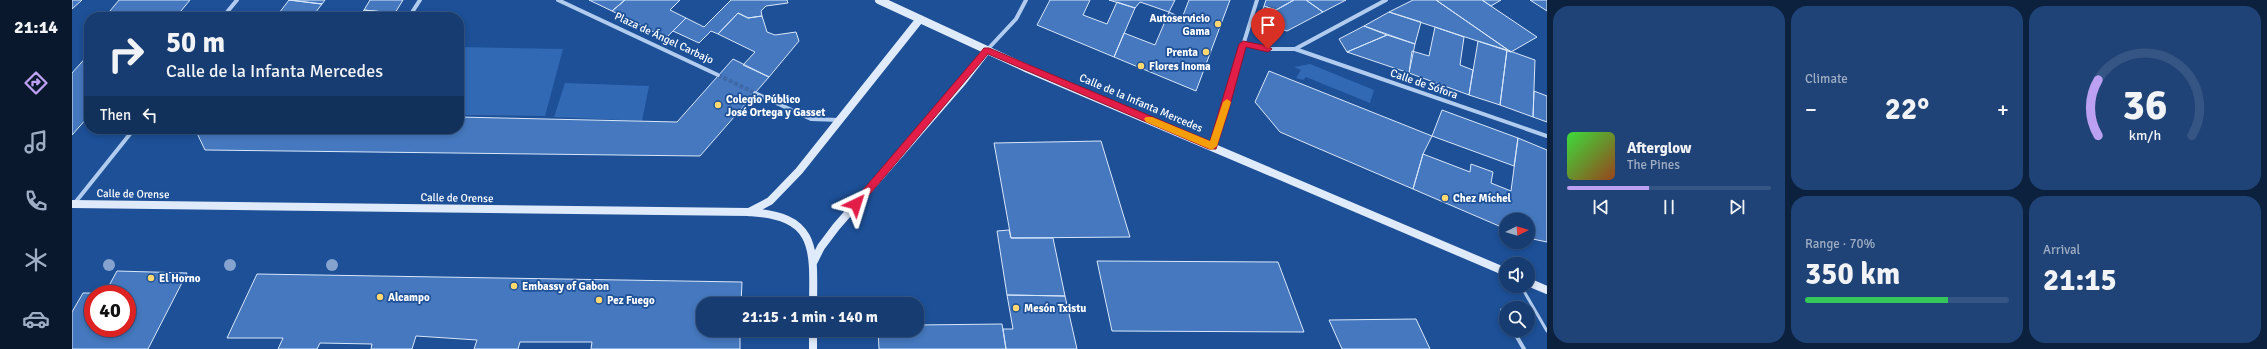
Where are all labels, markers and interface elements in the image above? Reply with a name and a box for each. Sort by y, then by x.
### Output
street label: Plaza de Ángel Carbajo [612,8,716,67]
pin [1251,8,1285,49]
place label: Autoservicio Gama [1150,12,1210,38]
icon: arrive [1257,14,1279,36]
text: 21:14 [14,16,58,38]
marker: Autoservicio Gama [1213,19,1223,29]
text: 50 m [166,26,225,60]
icon: right [100,28,152,80]
place label: Prenta [1166,46,1198,59]
marker: Prenta [1201,47,1211,57]
text: Calle de la Infanta Mercedes [166,60,383,82]
place label: Flores Inoma [1149,60,1211,73]
marker: Flores Inoma [1136,61,1146,71]
street label: Calle de Sófora [1388,66,1460,102]
icon: directions [22,69,50,97]
street label: Calle de la Infanta Mercedes [1077,71,1205,135]
text: Climate [1805,71,1848,87]
text: 36 [2123,80,2167,131]
text: 22° [1885,91,1929,128]
place label: Colegio Público José Ortega y Gasset [726,93,825,119]
text: − [1805,96,1817,123]
text: + [1997,96,2009,123]
marker: Colegio Público José Ortega y Gasset [713,100,723,110]
icon: left [139,104,161,126]
text: Then [100,106,131,124]
text: km/h [2129,127,2161,144]
icon: music [22,128,50,156]
text: Afterglow [1627,139,1691,157]
text: The Pines [1627,157,1680,173]
position arrow [835,183,877,225]
icon: phone [22,187,50,215]
street label: Calle de Orense [96,187,170,201]
street label: Calle de Orense [420,191,494,205]
place label: Chez Míchel [1453,192,1512,205]
marker: Chez Míchel [1440,193,1450,203]
icon: previous [1590,196,1612,218]
icon: pause [1658,196,1680,218]
icon: next [1726,196,1748,218]
north arrow [1499,213,1535,249]
map controls [1499,213,1535,337]
text: Range · 70% [1805,236,1875,252]
text: Arrival [2043,242,2080,258]
icon: climate [22,246,50,274]
text: 350 km [1805,256,1900,293]
button: sound [1499,257,1535,293]
text: 21:15 [2043,262,2117,299]
place label: El Horno [159,272,201,285]
marker: El Horno [146,273,156,283]
place label: Embassy of Gabon [522,280,609,293]
marker: Embassy of Gabon [509,281,519,291]
speed limit sign: 40 [84,285,136,337]
place label: Alcampo [388,291,430,304]
marker: Alcampo [375,292,385,302]
place label: Pez Fuego [607,294,655,307]
marker: Pez Fuego [594,295,604,305]
button: search [1499,301,1535,337]
place label: Mesón Txistu [1024,302,1086,315]
marker: Mesón Txistu [1011,303,1021,313]
icon: car [22,305,50,333]
text: 21:15 · 1 min · 140 m [742,308,878,326]

